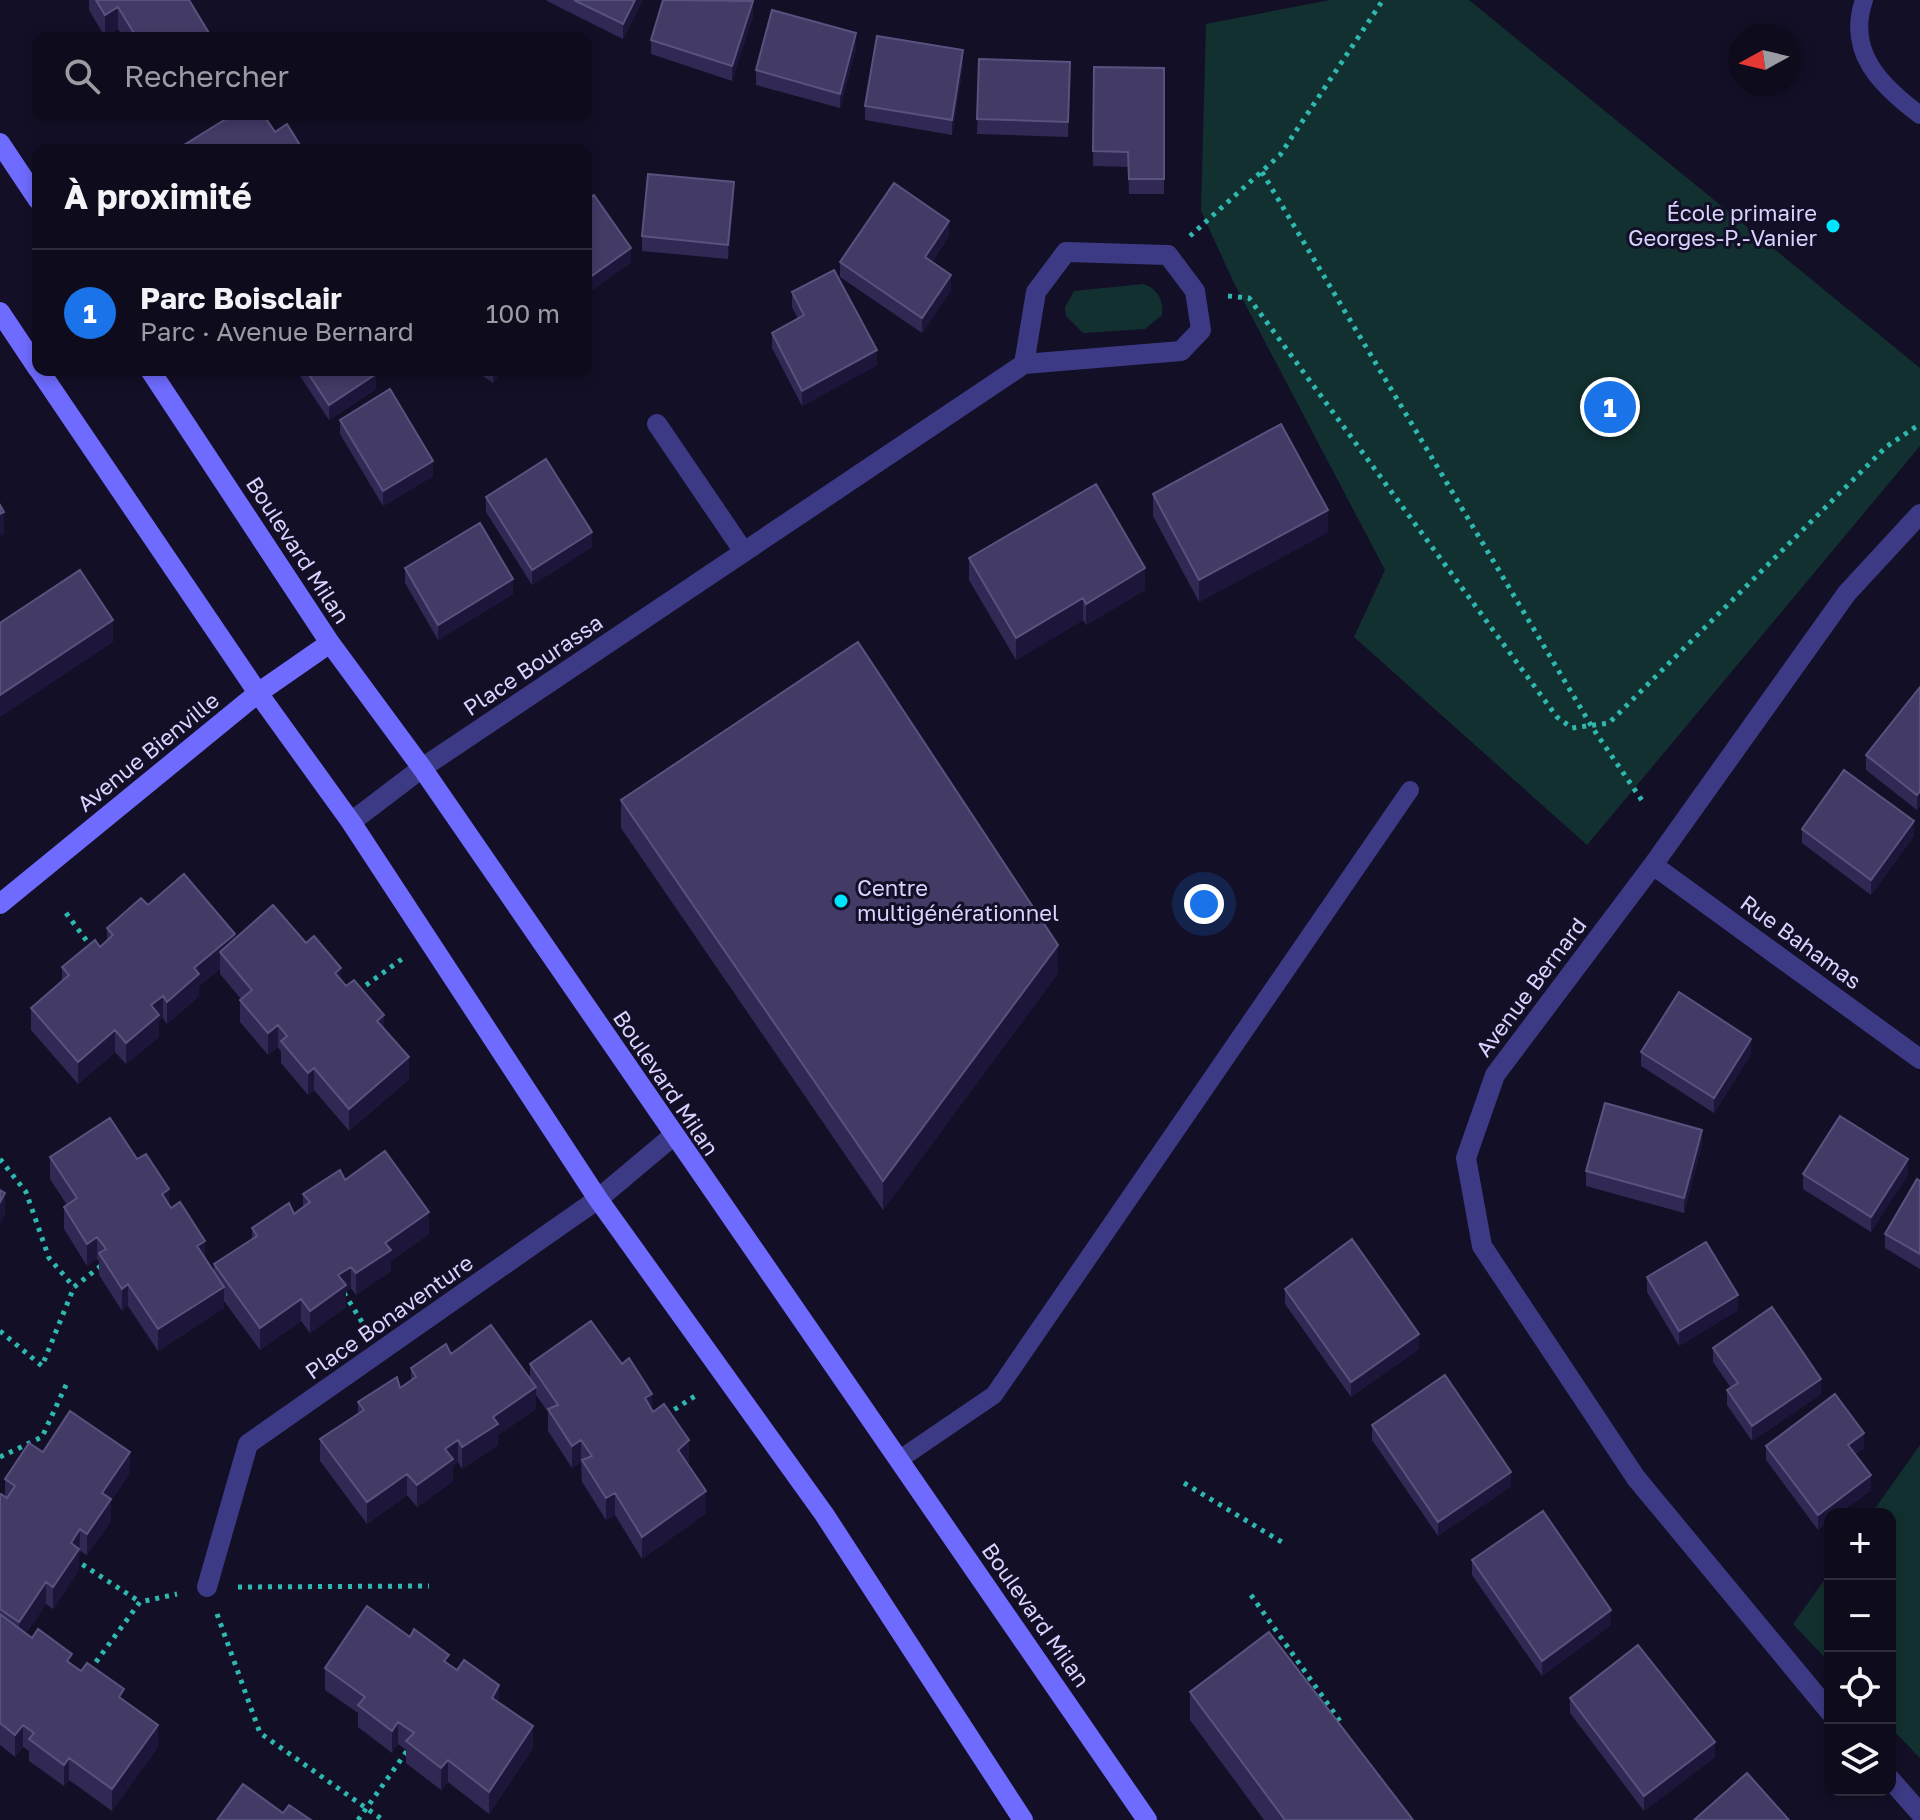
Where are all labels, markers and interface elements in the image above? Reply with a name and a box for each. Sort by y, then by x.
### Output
north arrow [1728,24,1800,96]
search box [32,32,592,120]
icon: search [60,54,104,98]
text: Rechercher [124,58,289,94]
text: À proximité [64,176,252,216]
place label: École primaire Georges-P.-Vanier [1628,199,1817,251]
marker: École primaire Georges-P.-Vanier [1824,217,1842,235]
text: Parc Boisclair [140,280,342,316]
text: 1 [83,298,97,329]
text: 100 m [486,298,560,329]
text: Parc · Avenue Bernard [140,316,414,347]
pin: 1 [1584,377,1636,437]
street label: Boulevard Milan [241,471,356,628]
street label: Place Bourassa [458,608,607,721]
street label: Avenue Bienville [71,686,224,817]
place label: Centre multigénérationnel [857,874,1059,926]
your location [1184,884,1224,924]
street label: Rue Bahamas [1736,889,1867,994]
marker: Centre multigénérationnel [832,892,850,910]
street label: Avenue Bernard [1470,912,1592,1062]
street label: Boulevard Milan [608,1005,725,1161]
street label: Place Bonaventure [300,1249,478,1385]
map controls [1824,1508,1896,1796]
button: + [1824,1508,1896,1580]
street label: Boulevard Milan [977,1537,1096,1692]
button: − [1824,1580,1896,1652]
button: locate [1824,1652,1896,1724]
button: layers [1824,1724,1896,1796]

